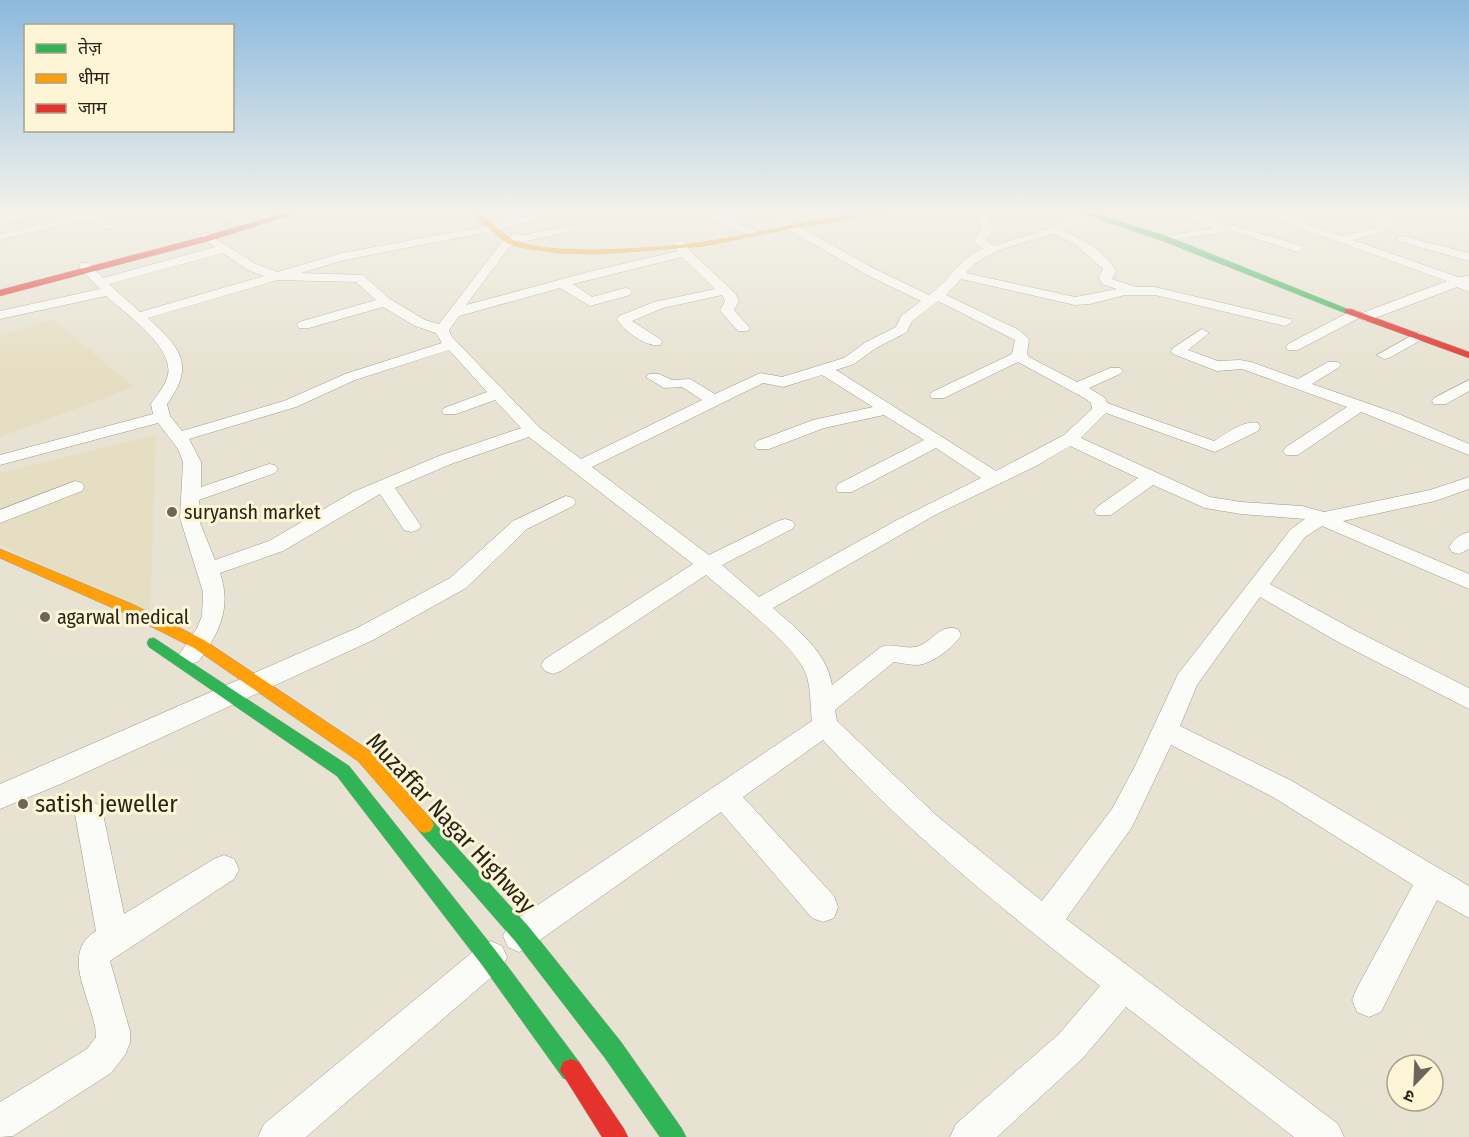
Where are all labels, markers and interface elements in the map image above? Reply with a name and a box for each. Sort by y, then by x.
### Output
legend [24,24,234,132]
text: तेज़ [78,37,102,59]
text: धीमा [78,67,109,89]
text: जाम [78,97,108,119]
place label: suryansh market [184,500,321,524]
marker: suryansh market [165,505,179,519]
place label: agarwal medical [57,605,189,629]
marker: agarwal medical [38,610,52,624]
street label: Muzaffar Nagar Highway [361,727,542,919]
place label: satish jeweller [35,790,178,818]
marker: satish jeweller [16,797,30,811]
north arrow [1385,1053,1445,1113]
text: उ [1401,1086,1417,1107]

